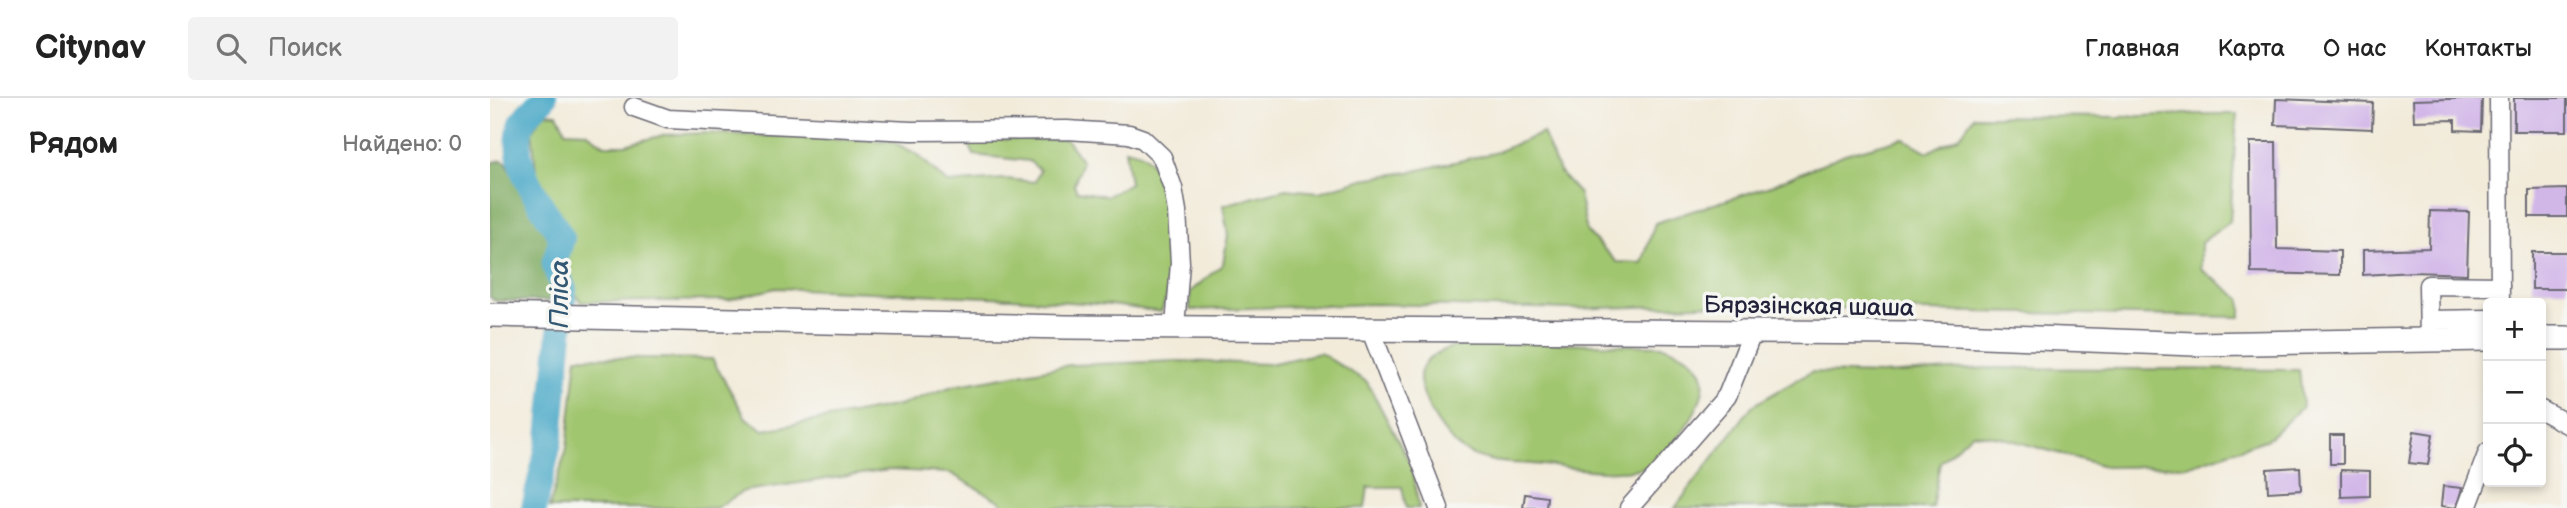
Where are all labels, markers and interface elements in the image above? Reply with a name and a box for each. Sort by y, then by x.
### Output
search box [188,17,678,80]
text: Citynav [35,28,146,68]
icon: search [212,29,250,67]
text: Поиск [268,33,342,64]
text: Главная [2085,34,2179,63]
text: Карта [2217,34,2285,63]
text: О нас [2323,34,2386,63]
text: Контакты [2424,34,2532,63]
text: Рядом [28,126,118,162]
text: Найдено: 0 [342,130,462,158]
water label: Пліса [545,260,576,328]
street label: Бярэзінская шаша [1704,290,1914,323]
map controls [2483,298,2546,487]
button: + [2483,298,2546,361]
button: − [2483,361,2546,424]
button: locate [2483,424,2546,487]

